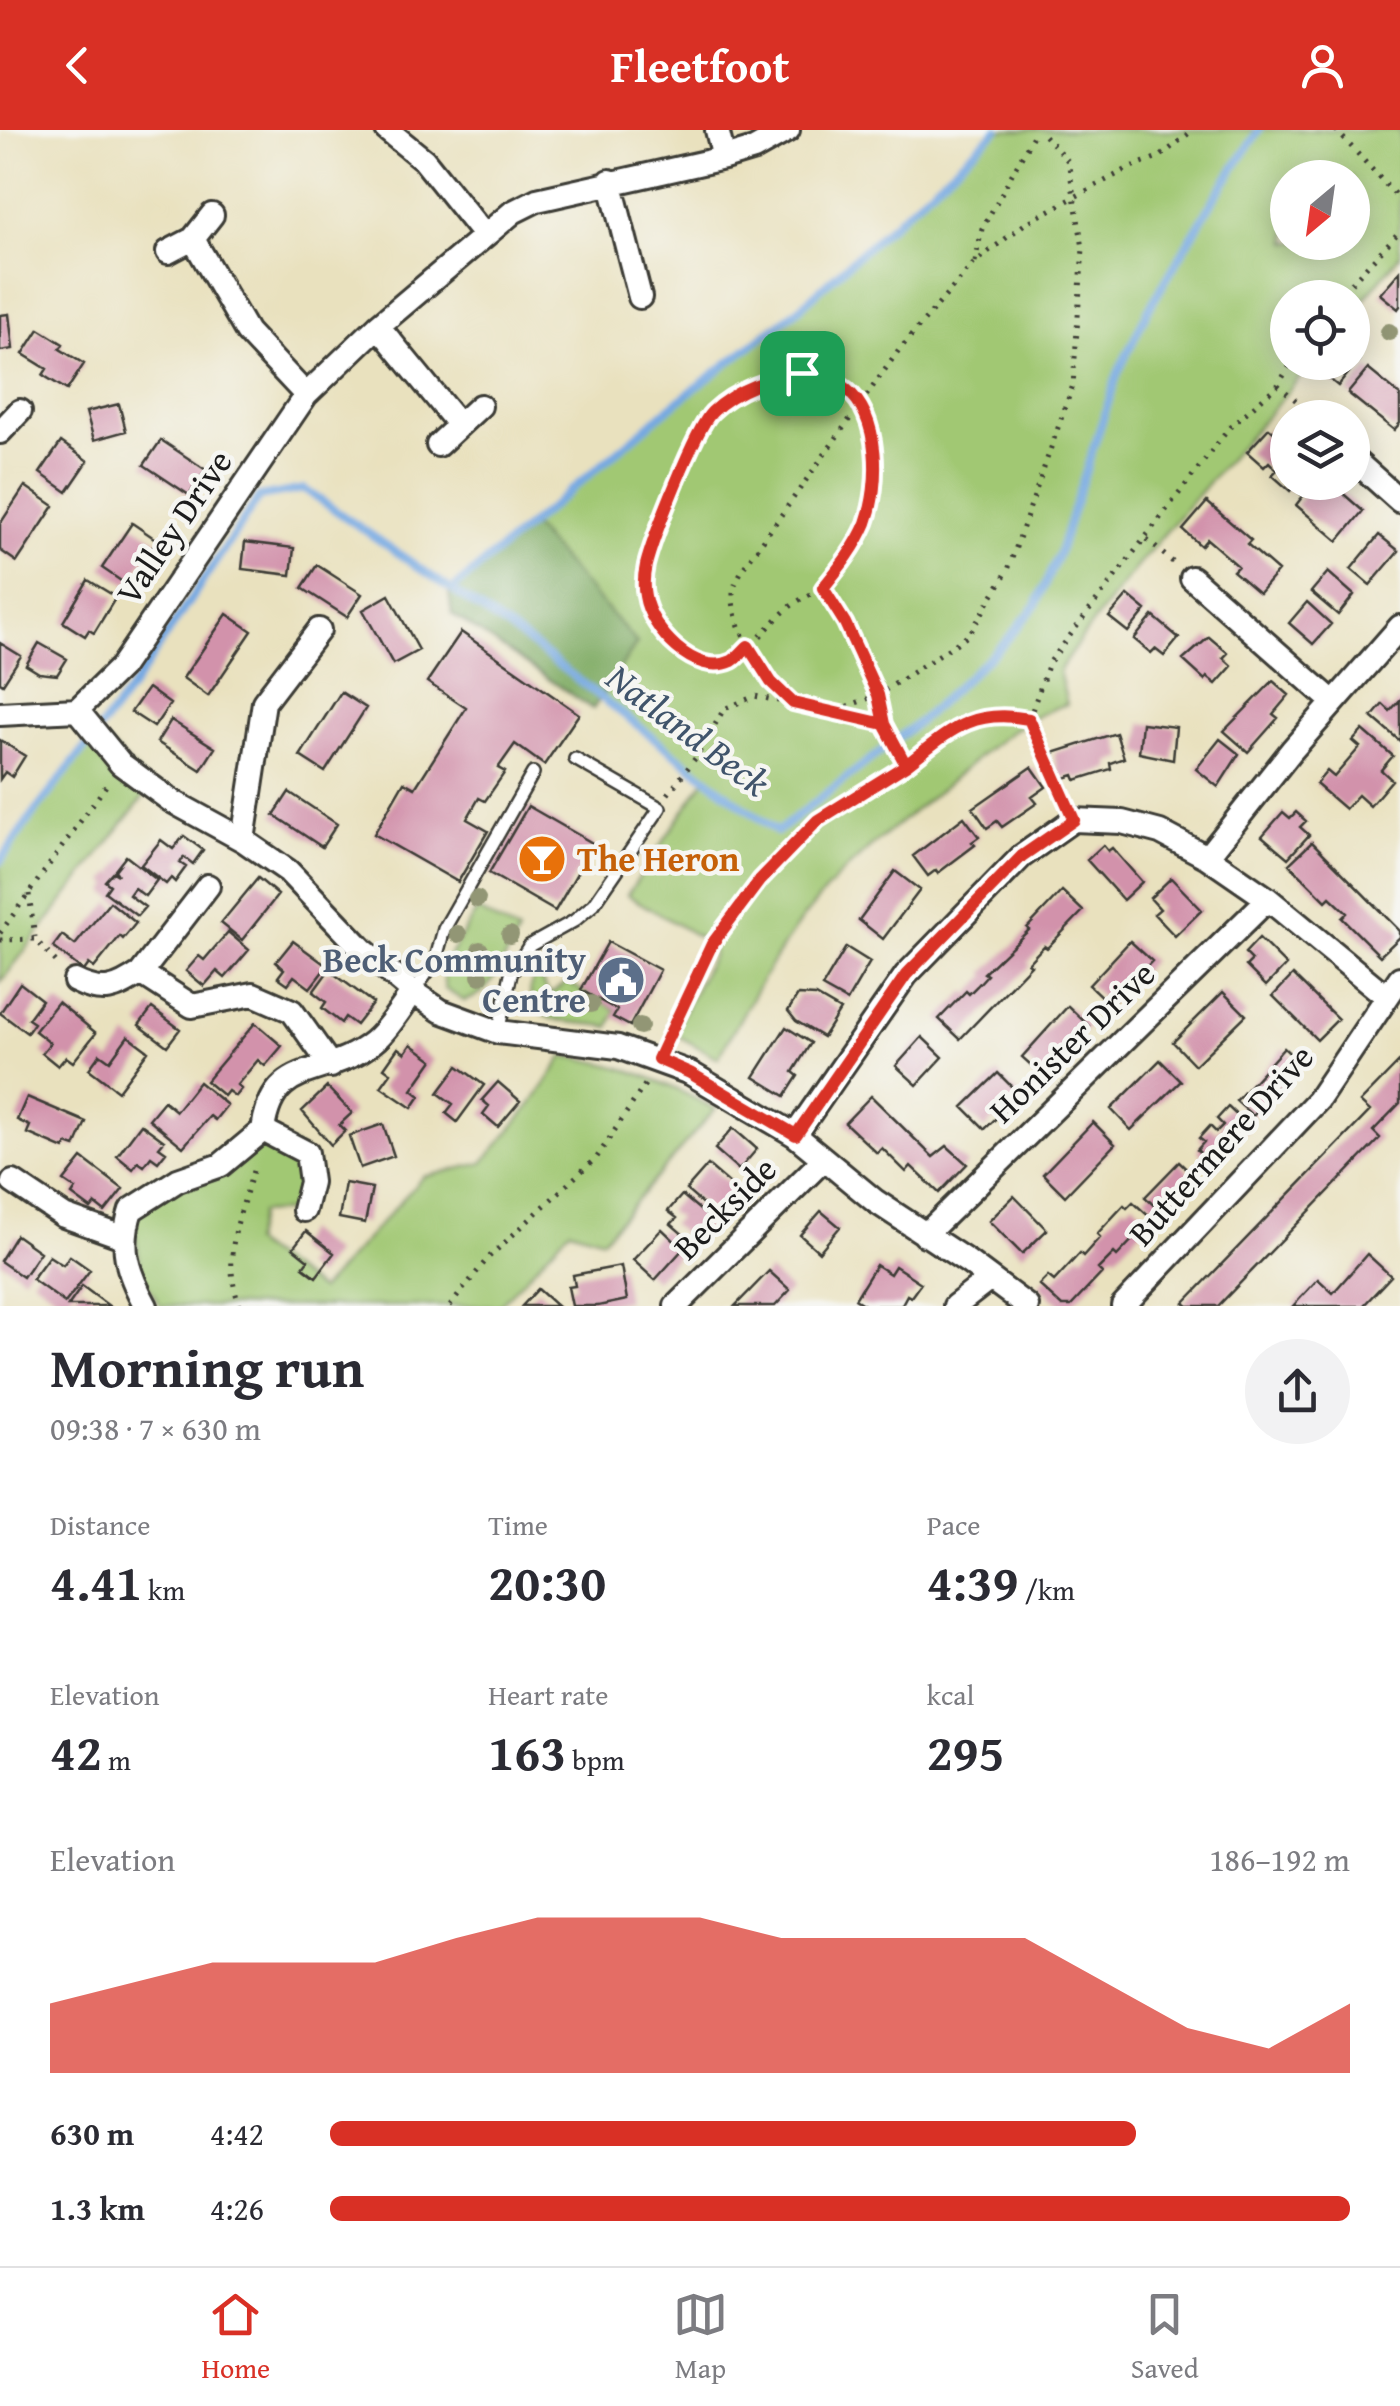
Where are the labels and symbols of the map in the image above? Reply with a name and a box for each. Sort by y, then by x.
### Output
north arrow [1270,160,1370,260]
pin [760,331,845,416]
street label: Valley Drive [103,439,244,614]
water label: Natland Beck [595,649,782,810]
bar icon: The Heron [516,833,568,885]
place label: The Heron [577,833,740,884]
place label: Beck Community Centre [323,934,586,1025]
street label: Honister Drive [977,949,1166,1134]
public building icon: Beck Community Centre [595,954,647,1006]
street label: Buttermere Drive [1116,1033,1325,1257]
street label: Beckside [661,1144,788,1271]

